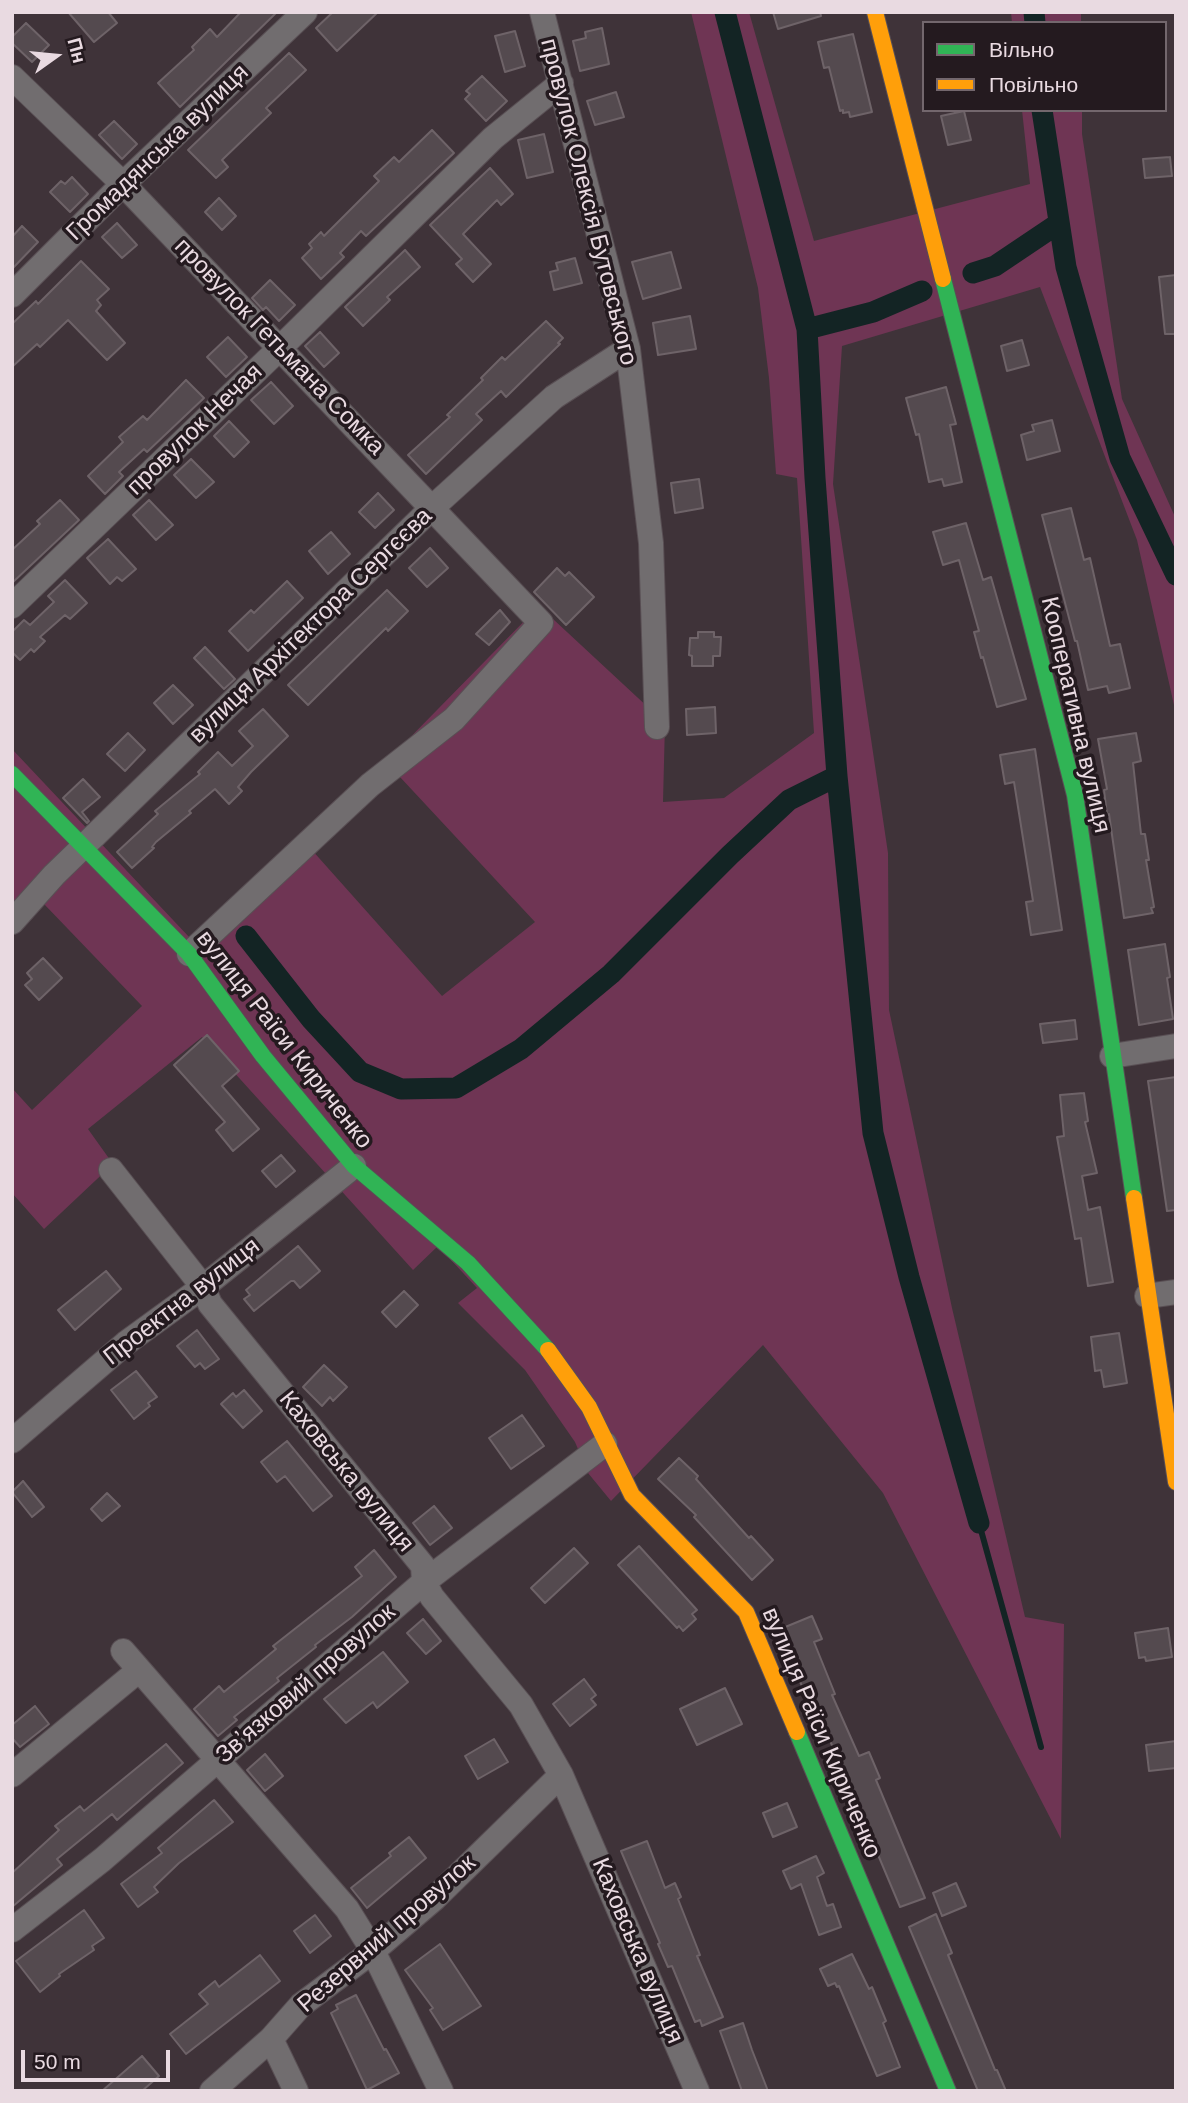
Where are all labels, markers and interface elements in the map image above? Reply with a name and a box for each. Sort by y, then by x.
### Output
north arrow [21,21,91,91]
legend [922,21,1167,112]
text: Пн [63,36,90,65]
street label: провулок Олексія Бутовського [533,36,643,368]
text: Вільно [989,38,1054,61]
street label: Громадянська вулиця [61,59,255,247]
text: Повільно [989,73,1078,96]
street label: провулок Гетьмана Сомка [168,233,390,461]
street label: провулок Нечая [121,358,269,502]
street label: вулиця Архітектора Сергєєва [184,502,438,750]
street label: Кооперативна вулиця [1034,594,1116,836]
street label: вулиця Раїси Кириченко [190,925,378,1155]
street label: Проектна вулиця [98,1232,266,1372]
street label: Каховська вулиця [272,1386,420,1558]
street label: Звʼязковий провулок [210,1598,402,1770]
street label: вулиця Раїси Кириченко [755,1603,887,1863]
street label: Резервний провулок [292,1849,482,2019]
street label: Каховська вулиця [585,1854,689,2048]
scale bar [24,2036,173,2080]
text: 50 m [34,2050,81,2073]

